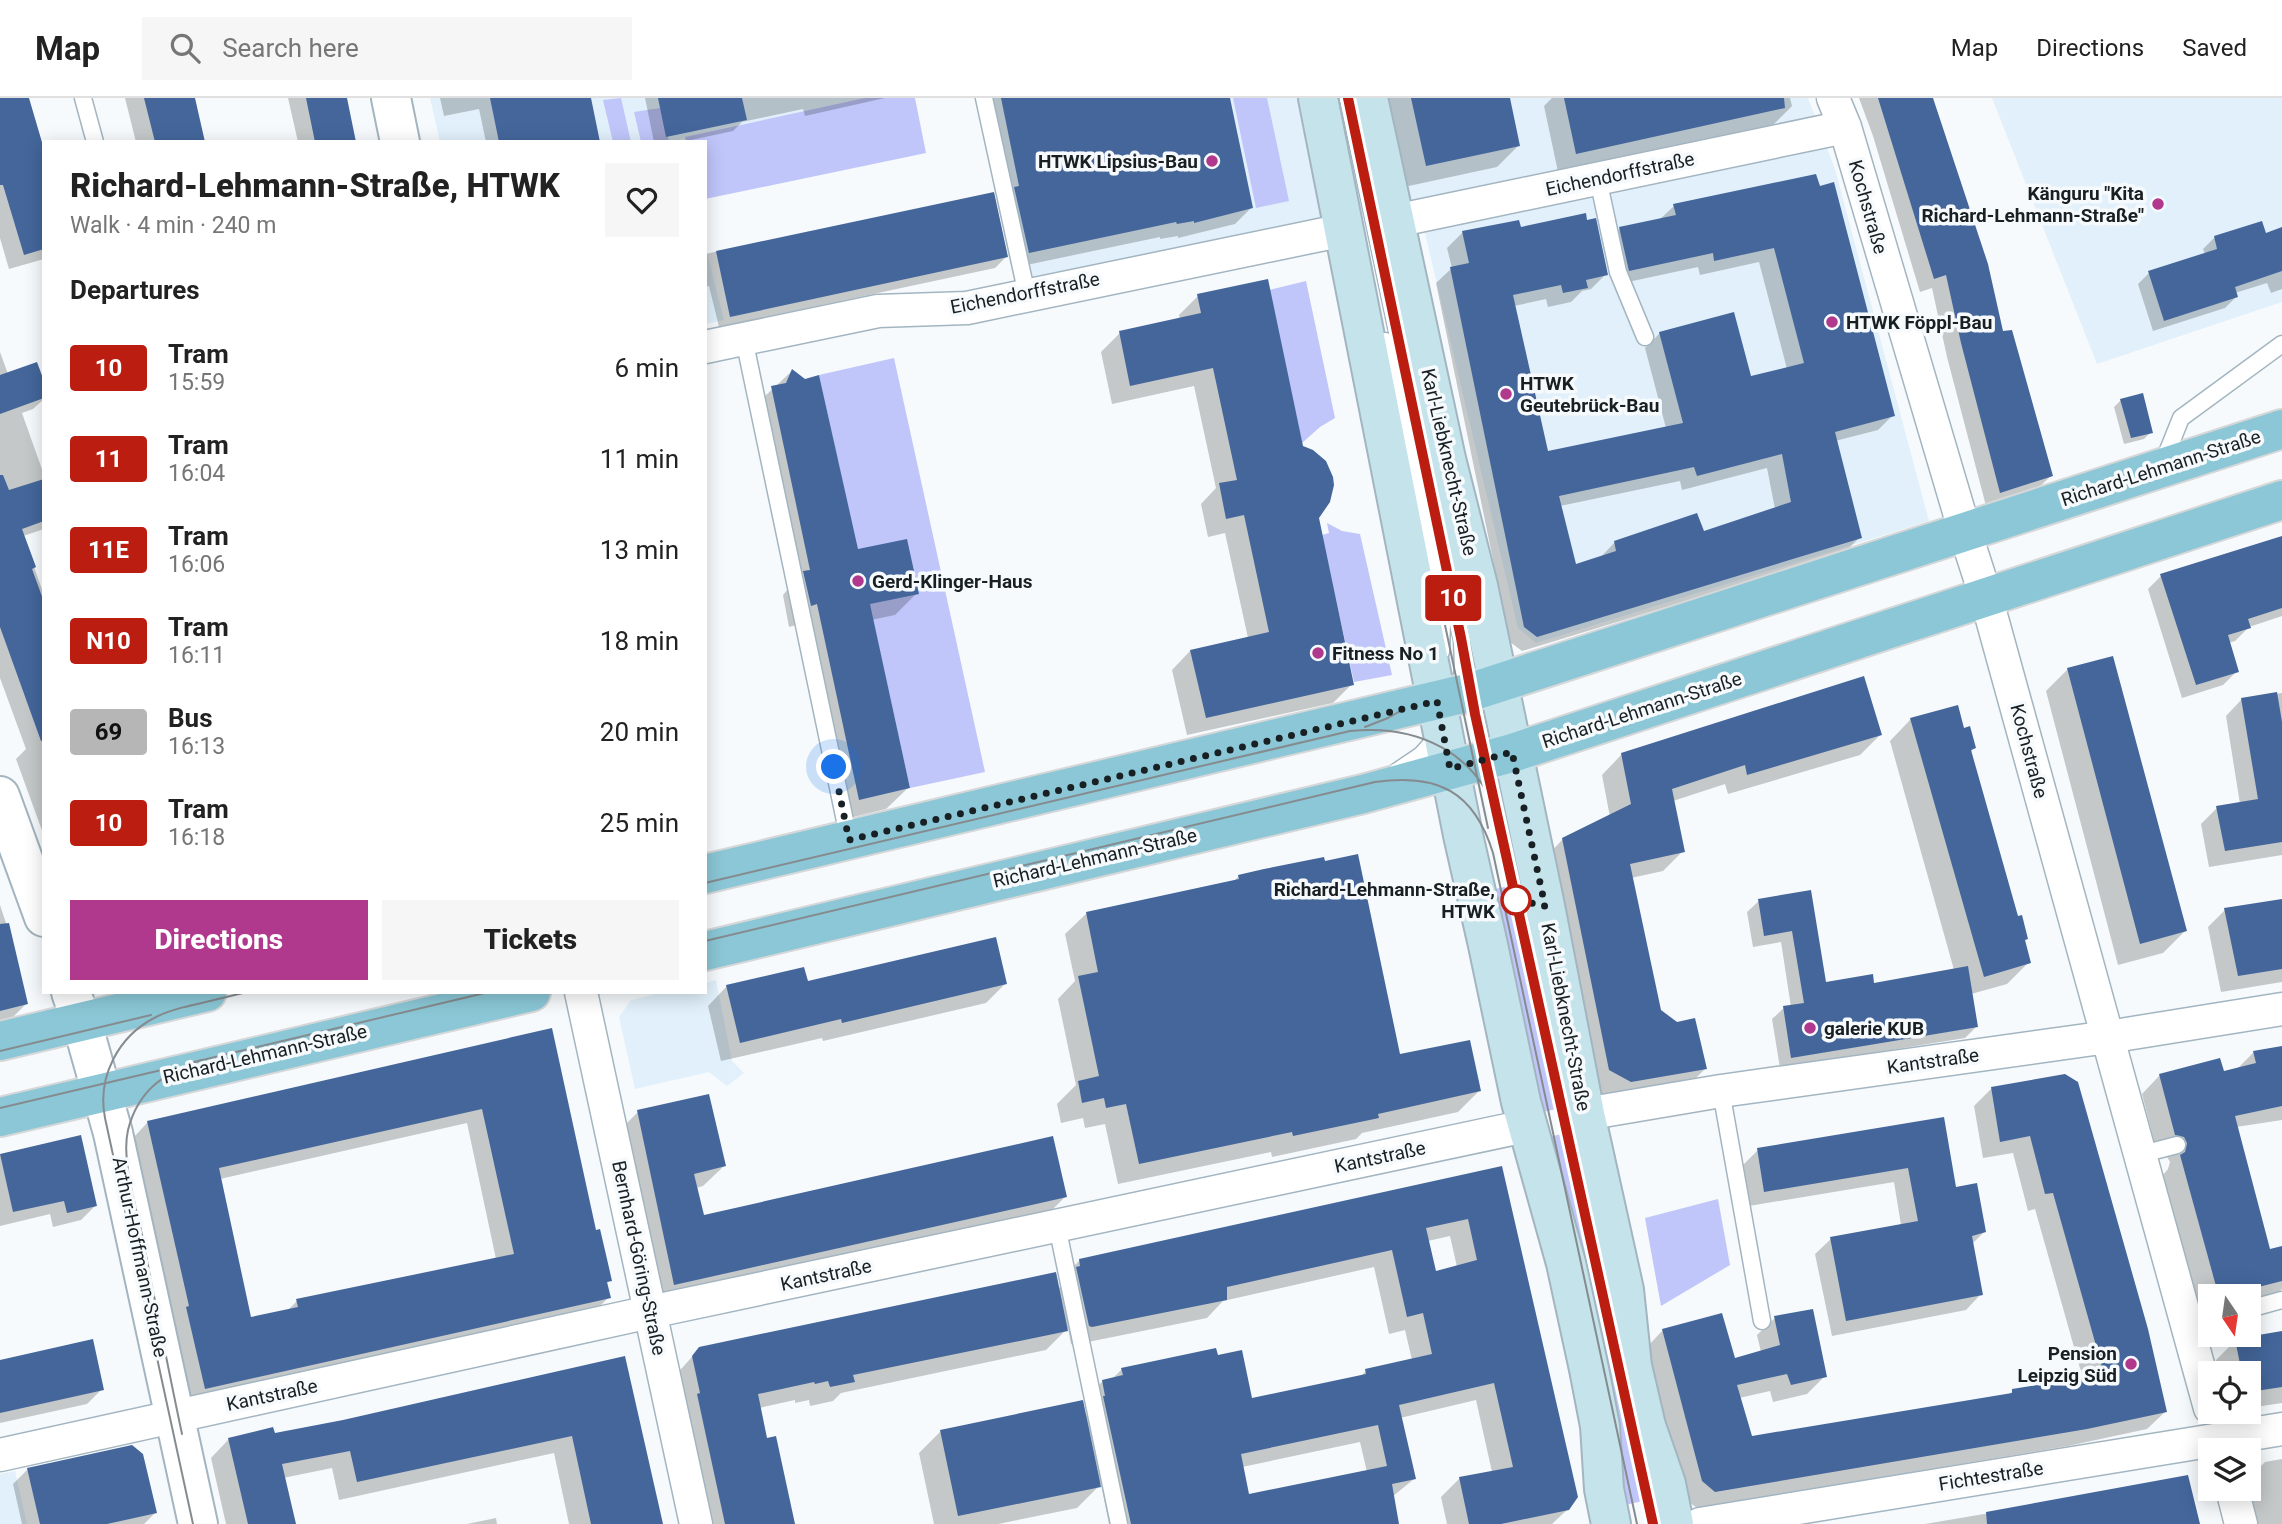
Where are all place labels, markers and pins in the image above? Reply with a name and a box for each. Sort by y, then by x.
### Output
place label: HTWK Lipsius-Bau [1038,150,1198,173]
marker: HTWK Lipsius-Bau [1204,153,1220,169]
place label: Känguru "Kita Richard-Lehmann-Straße" [1921,182,2144,227]
marker: Känguru "Kita Richard-Lehmann-Straße" [2150,196,2166,212]
place label: HTWK Föppl-Bau [1846,311,1992,334]
marker: HTWK Föppl-Bau [1824,314,1840,330]
place label: HTWK Geutebrück-Bau [1520,372,1659,417]
marker: HTWK Geutebrück-Bau [1498,386,1514,402]
place label: Gerd-Klinger-Haus [872,570,1033,593]
marker: Gerd-Klinger-Haus [850,573,866,589]
place label: Fitness No 1 [1332,642,1439,665]
marker: Fitness No 1 [1310,645,1326,661]
place label: Richard-Lehmann-Straße, HTWK [1274,878,1496,923]
marker: Richard-Lehmann-Straße, HTWK [1501,885,1531,915]
place label: galerie KUB [1824,1017,1924,1040]
marker: galerie KUB [1802,1020,1818,1036]
place label: Pension Leipzig Süd [2018,1342,2117,1387]
marker: Pension Leipzig Süd [2123,1356,2139,1372]

